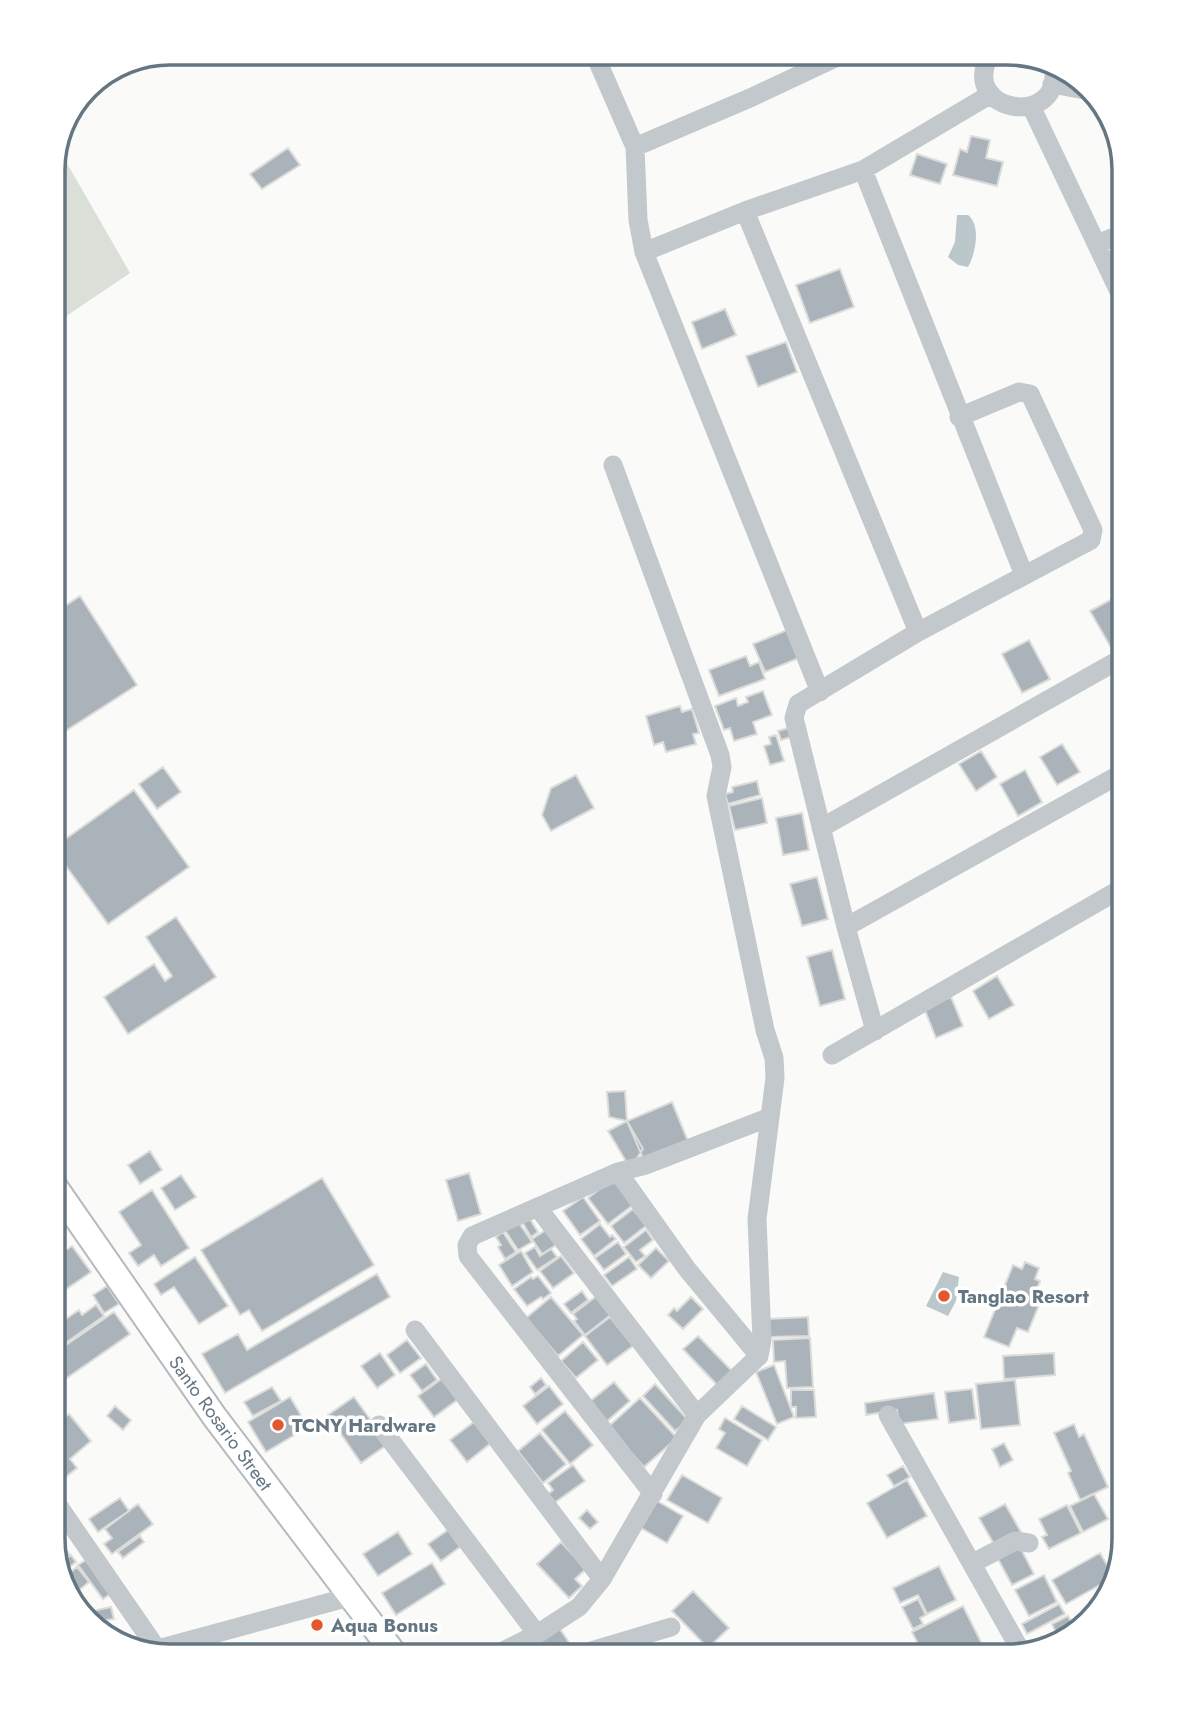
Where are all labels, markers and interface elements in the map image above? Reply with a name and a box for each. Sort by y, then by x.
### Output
place label: Tanglao Resort [958,1283,1089,1310]
marker: Tanglao Resort [936,1288,952,1304]
street label: Santo Rosario Street [162,1350,279,1497]
place label: TCNY Hardware [292,1412,436,1439]
marker: TCNY Hardware [270,1417,286,1433]
place label: Aqua Bonus [330,1612,438,1639]
marker: Aqua Bonus [309,1617,325,1633]

